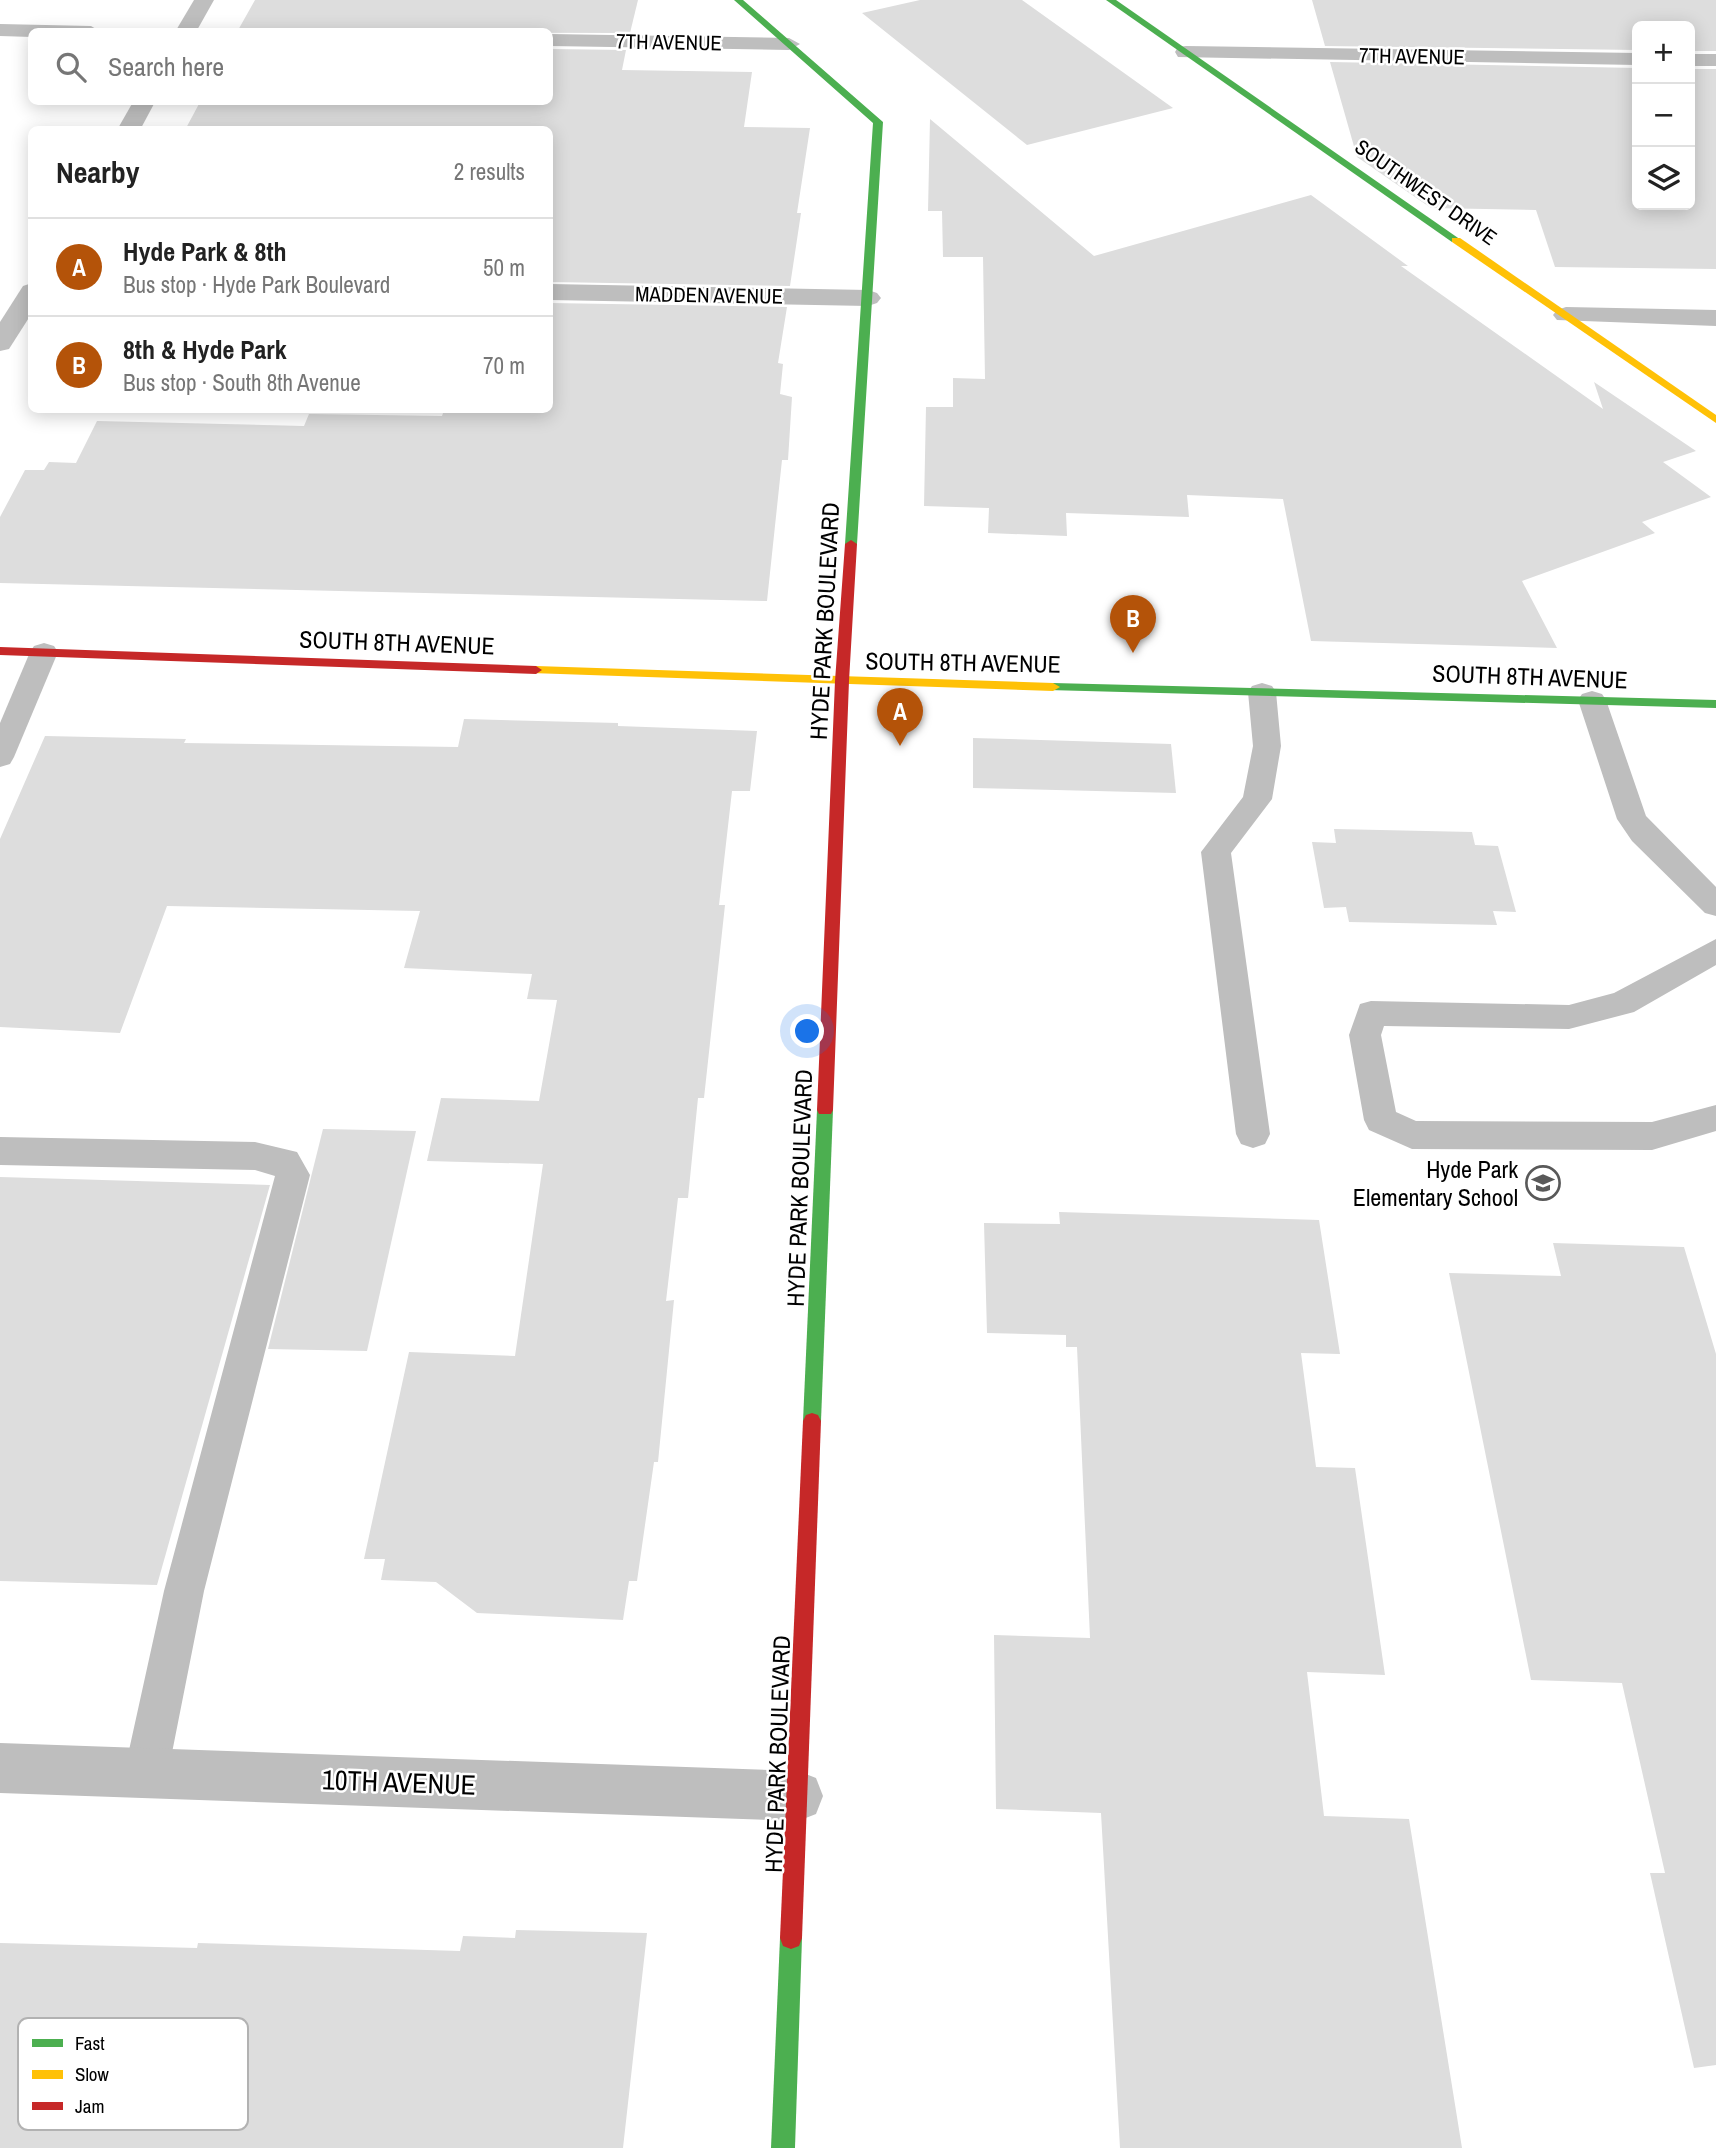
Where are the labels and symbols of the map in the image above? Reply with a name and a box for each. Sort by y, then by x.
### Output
street label: 7TH AVENUE [616,27,722,57]
street label: 7TH AVENUE [1359,41,1465,71]
street label: SOUTHWEST DRIVE [1349,132,1503,252]
street label: MADDEN AVENUE [635,279,783,311]
street label: HYDE PARK BOULEVARD [802,501,846,741]
pin: B [1110,595,1156,653]
street label: SOUTH 8TH AVENUE [299,623,495,661]
street label: SOUTH 8TH AVENUE [865,644,1061,680]
street label: SOUTH 8TH AVENUE [1432,657,1628,695]
pin: A [877,688,923,746]
your location [790,1014,824,1048]
street label: HYDE PARK BOULEVARD [779,1069,819,1307]
place label: Hyde Park Elementary School [1353,1153,1518,1213]
school or university icon: Hyde Park Elementary School [1524,1164,1562,1202]
street label: HYDE PARK BOULEVARD [757,1635,797,1873]
street label: 10TH AVENUE [321,1760,477,1804]
legend [18,2018,248,2130]
text: Fast [75,2030,105,2056]
text: Slow [75,2061,110,2087]
text: Jam [75,2093,104,2119]

